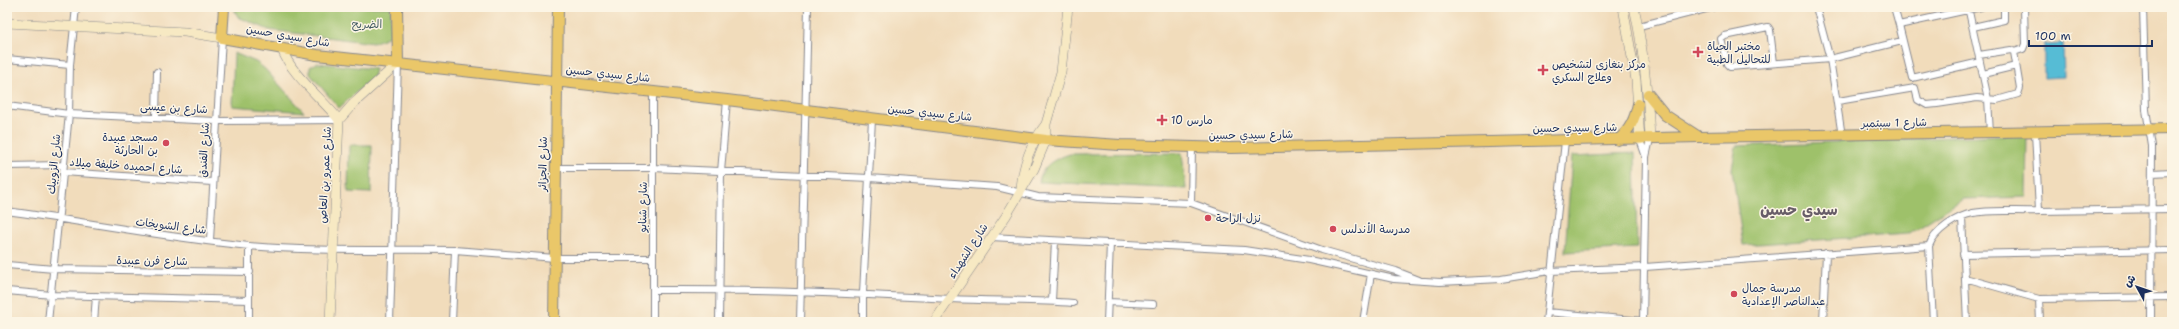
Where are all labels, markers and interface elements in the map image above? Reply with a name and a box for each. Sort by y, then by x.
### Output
park label: الضريح [352,17,382,32]
street label: شارع سيدي حسين [245,21,331,52]
scale bar [2029,22,2152,48]
text: 100 m [2035,28,2071,44]
place label: مختبر الحياة للتحاليل الطبية [1707,39,1771,67]
marker: مختبر الحياة للتحاليل الطبية [1692,46,1704,58]
place label: مركز بنغازي لتشخيص وعلاج السكري [1552,57,1646,86]
street label: شارع سيدي حسين [565,62,651,87]
marker: مركز بنغازي لتشخيص وعلاج السكري [1537,64,1549,76]
street label: شارع بن عيسى [140,99,208,118]
street label: شارع سيدي حسين [887,101,973,126]
place label: 10 مارس [1171,113,1213,128]
marker: 10 مارس [1156,114,1168,126]
street label: شارع 1 سبتمبر [1860,115,1927,132]
street label: شارع سيدي حسين [1533,120,1617,137]
street label: شارع الفندق [195,122,214,178]
street label: شارع عمرو بن العاص [315,126,336,224]
street label: شارع سيدي حسين [1209,127,1293,144]
place label: مسجد عبيدة بن الحارثة [102,130,158,158]
street label: شارع الزوبيك [44,133,65,195]
street label: شارع الجزائر [535,136,552,193]
marker: مسجد عبيدة بن الحارثة [161,138,171,148]
street label: شارع احميده خليفة ميلاد [69,155,183,178]
street label: شارع شنابو [635,182,652,233]
district label: سيدي حسين [1760,200,1838,222]
place label: نزل الراحة [1216,211,1261,226]
marker: نزل الراحة [1203,213,1213,223]
street label: شارع الشويخات [135,214,207,239]
street label: شارع الشهداء [945,221,992,282]
place label: مدرسة الأندلس [1341,222,1410,237]
marker: مدرسة الأندلس [1328,224,1338,234]
street label: شارع فرن عبيدة [116,253,188,270]
north arrow [2117,267,2157,307]
text: ش [2120,271,2139,290]
place label: مدرسة جمال عبدالناصر الإعدادية [1742,281,1825,309]
marker: مدرسة جمال عبدالناصر الإعدادية [1729,289,1739,299]

